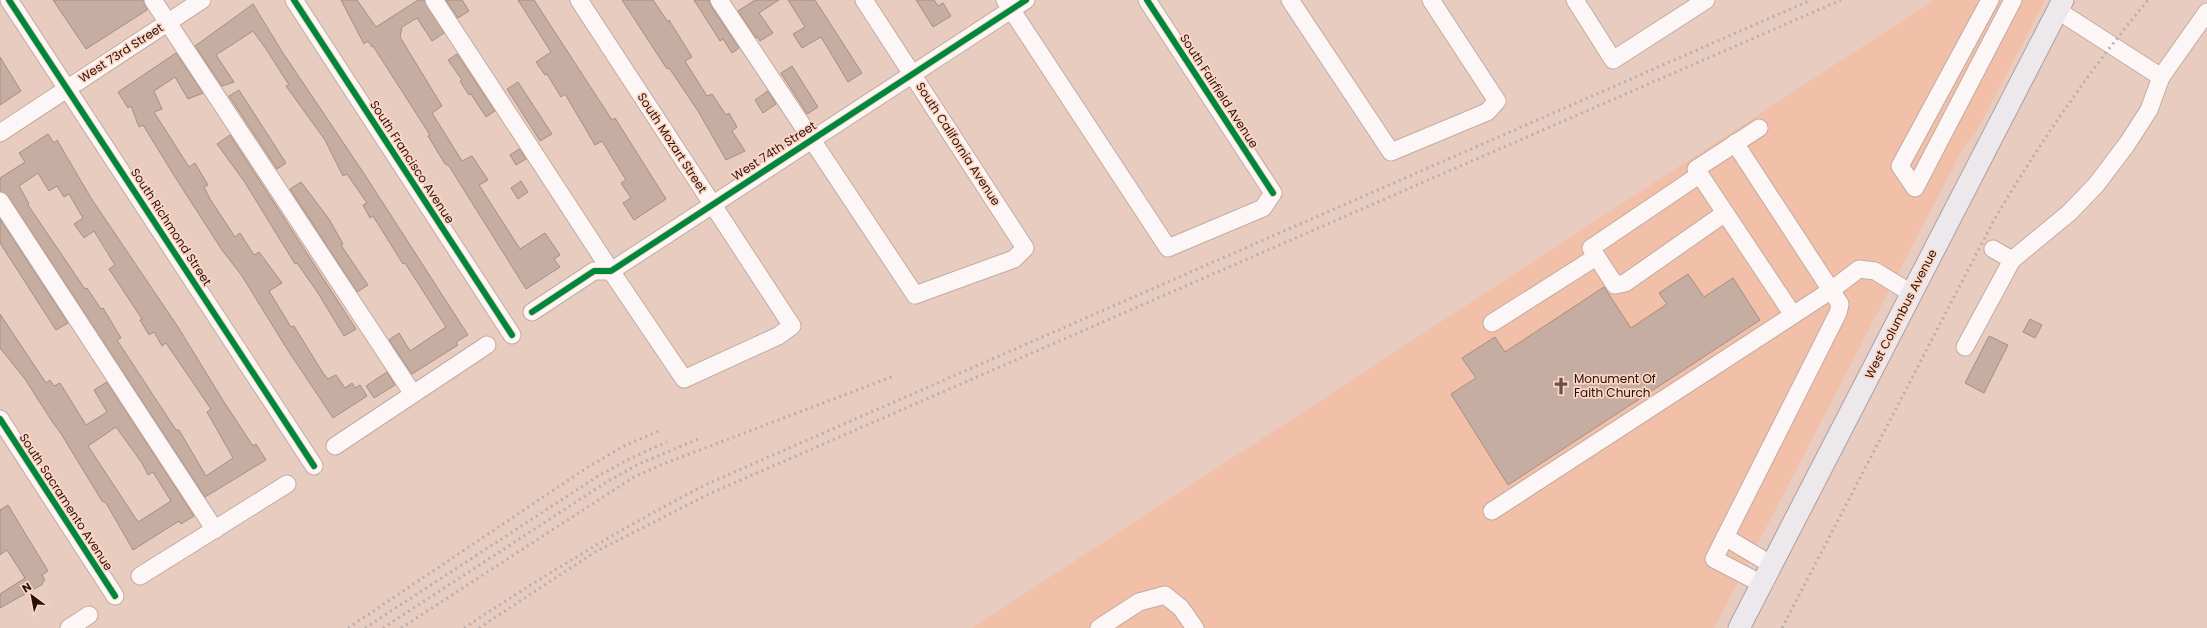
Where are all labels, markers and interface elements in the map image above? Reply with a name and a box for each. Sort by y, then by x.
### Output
street label: West 73rd Street [75,19,166,86]
street label: South Fairfield Avenue [1176,30,1263,151]
street label: South California Avenue [912,79,1005,209]
street label: South Mozart Street [634,89,711,196]
street label: South Francisco Avenue [366,97,459,227]
street label: West 74th Street [728,117,819,184]
street label: South Richmond Street [127,165,216,289]
street label: West Columbus Avenue [1860,246,1941,381]
place label: Monument Of Faith Church [1574,370,1656,401]
church icon: Monument Of Faith Church [1551,376,1571,396]
street label: South Sacramento Avenue [16,430,117,574]
north arrow [12,576,52,616]
text: N [19,579,34,596]

